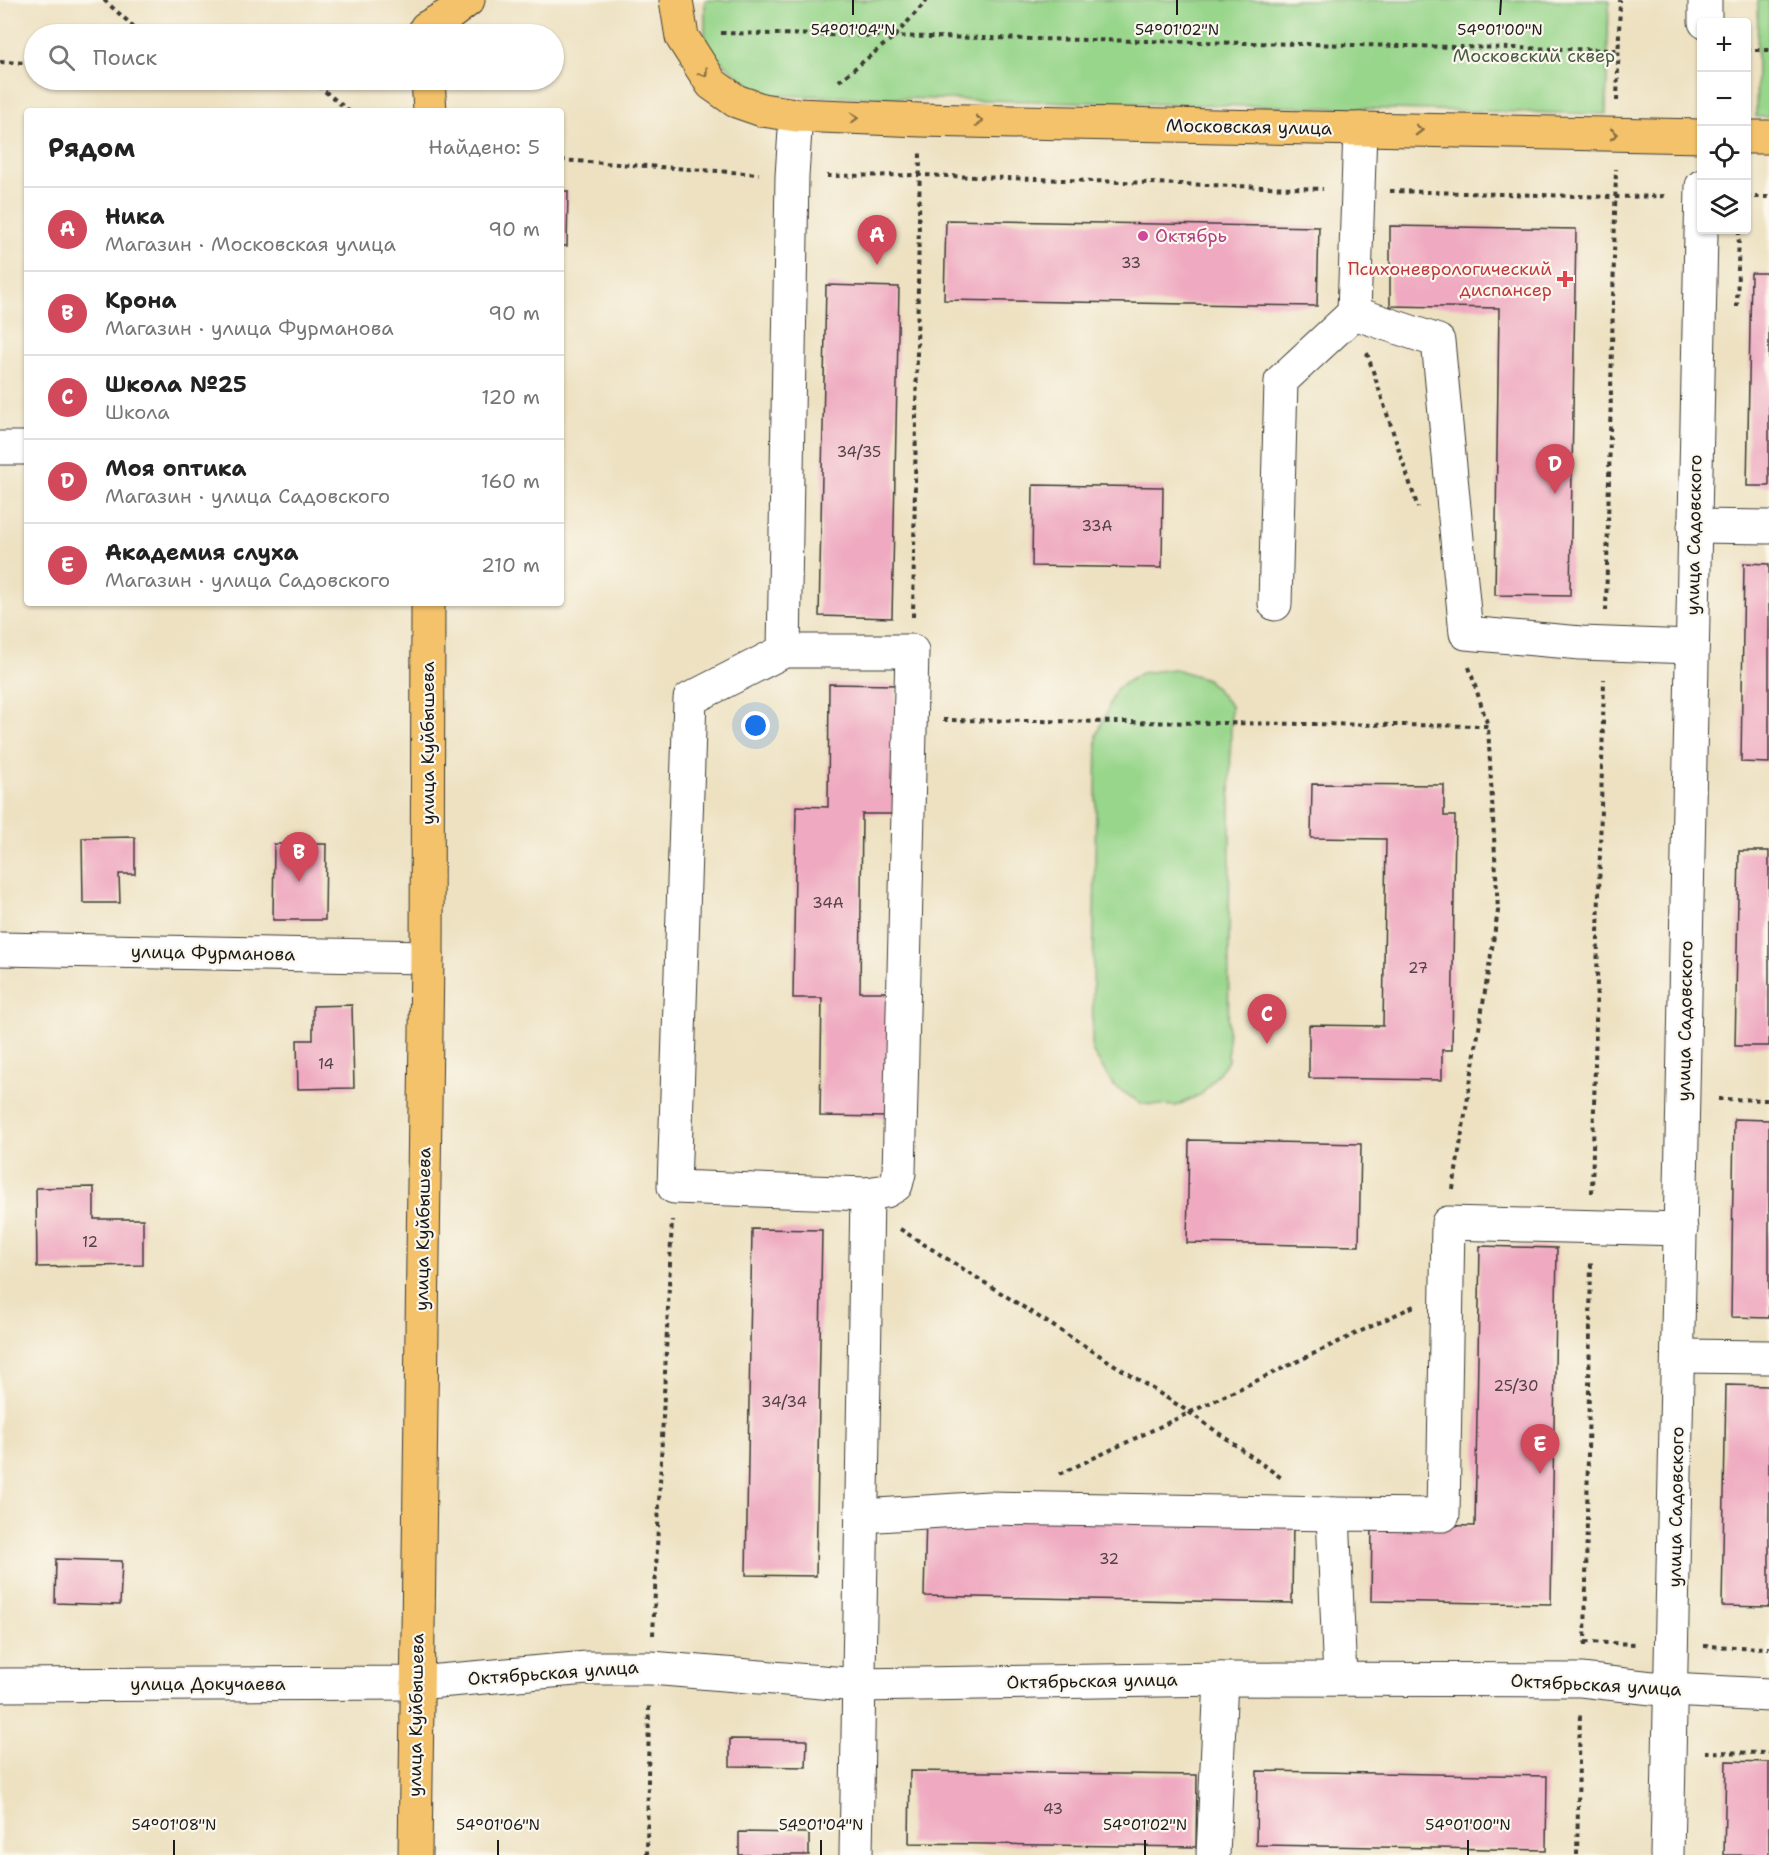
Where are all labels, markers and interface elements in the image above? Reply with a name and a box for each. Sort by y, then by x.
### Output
map controls [1697,18,1751,234]
button: + [1697,18,1751,72]
text: 54°01'04"N [811,20,895,40]
text: 54°01'02"N [1135,20,1219,40]
text: 54°01'00"N [1457,20,1543,40]
search box [24,24,564,90]
icon: search [45,41,78,74]
text: Поиск [93,43,157,72]
park label: Московский сквер [1453,44,1615,68]
one-way arrow [697,66,708,77]
button: − [1697,72,1751,126]
one-way arrow [850,111,859,124]
street label: Московская улица [1166,114,1332,140]
one-way arrow [975,115,984,128]
one-way arrow [1414,124,1423,136]
button: locate [1697,126,1751,180]
one-way arrow [1609,128,1618,140]
text: Рядом [48,130,135,165]
text: Найдено: 5 [428,134,540,160]
button: layers [1697,180,1751,234]
text: Ника [105,202,164,231]
text: A [60,216,75,242]
text: 90 m [488,216,540,242]
pin: A [858,216,896,265]
place label: Октябрь [1155,224,1227,248]
marker: Октябрь [1136,229,1150,243]
text: Магазин · Московская улица [105,231,396,257]
house number: 33 [1121,253,1141,273]
place label: Психоневрологический диспансер [1348,257,1552,302]
marker: Психоневрологический диспансер [1556,270,1574,288]
text: Крона [105,286,177,315]
text: B [61,300,74,326]
text: 90 m [488,300,540,326]
text: Магазин · улица Фурманова [105,315,394,341]
text: Школа №25 [105,370,247,399]
text: C [61,384,74,410]
text: 120 m [481,384,540,410]
text: Школа [105,399,170,425]
house number: 34/35 [837,442,881,462]
pin: D [1536,444,1574,494]
text: Моя оптика [105,454,247,483]
street label: улица Садовского [1681,454,1707,616]
text: D [60,468,75,494]
text: 160 m [481,468,540,494]
text: Магазин · улица Садовского [105,483,390,509]
house number: 33А [1082,516,1113,536]
text: Академия слуха [105,538,299,567]
text: E [61,552,74,578]
text: 210 m [481,552,540,578]
text: Магазин · улица Садовского [105,567,390,593]
street label: улица Куйбышева [416,661,440,825]
your location [741,711,770,740]
pin: B [280,832,318,882]
house number: 34А [812,893,844,913]
street label: улица Фурманова [131,940,295,966]
street label: улица Садовского [1672,940,1698,1102]
house number: 27 [1408,958,1428,978]
pin: C [1248,994,1286,1044]
house number: 14 [318,1054,334,1074]
street label: улица Куйбышева [410,1147,436,1311]
house number: 12 [82,1232,98,1252]
house number: 25/30 [1493,1376,1539,1396]
house number: 34/34 [761,1392,807,1412]
pin: E [1520,1424,1560,1474]
street label: улица Садовского [1663,1426,1689,1588]
house number: 32 [1099,1549,1119,1569]
street label: улица Куйбышева [403,1633,429,1797]
street label: Октябрьская улица [467,1655,639,1691]
street label: Октябрьская улица [1006,1668,1178,1694]
street label: Октябрьская улица [1510,1669,1682,1701]
street label: улица Докучаева [130,1672,286,1696]
house number: 43 [1043,1799,1063,1819]
text: 54°01'08"N [132,1815,216,1835]
text: 54°01'06"N [456,1815,540,1835]
text: 54°01'04"N [779,1815,863,1835]
text: 54°01'02"N [1103,1815,1187,1835]
text: 54°01'00"N [1425,1815,1511,1835]

